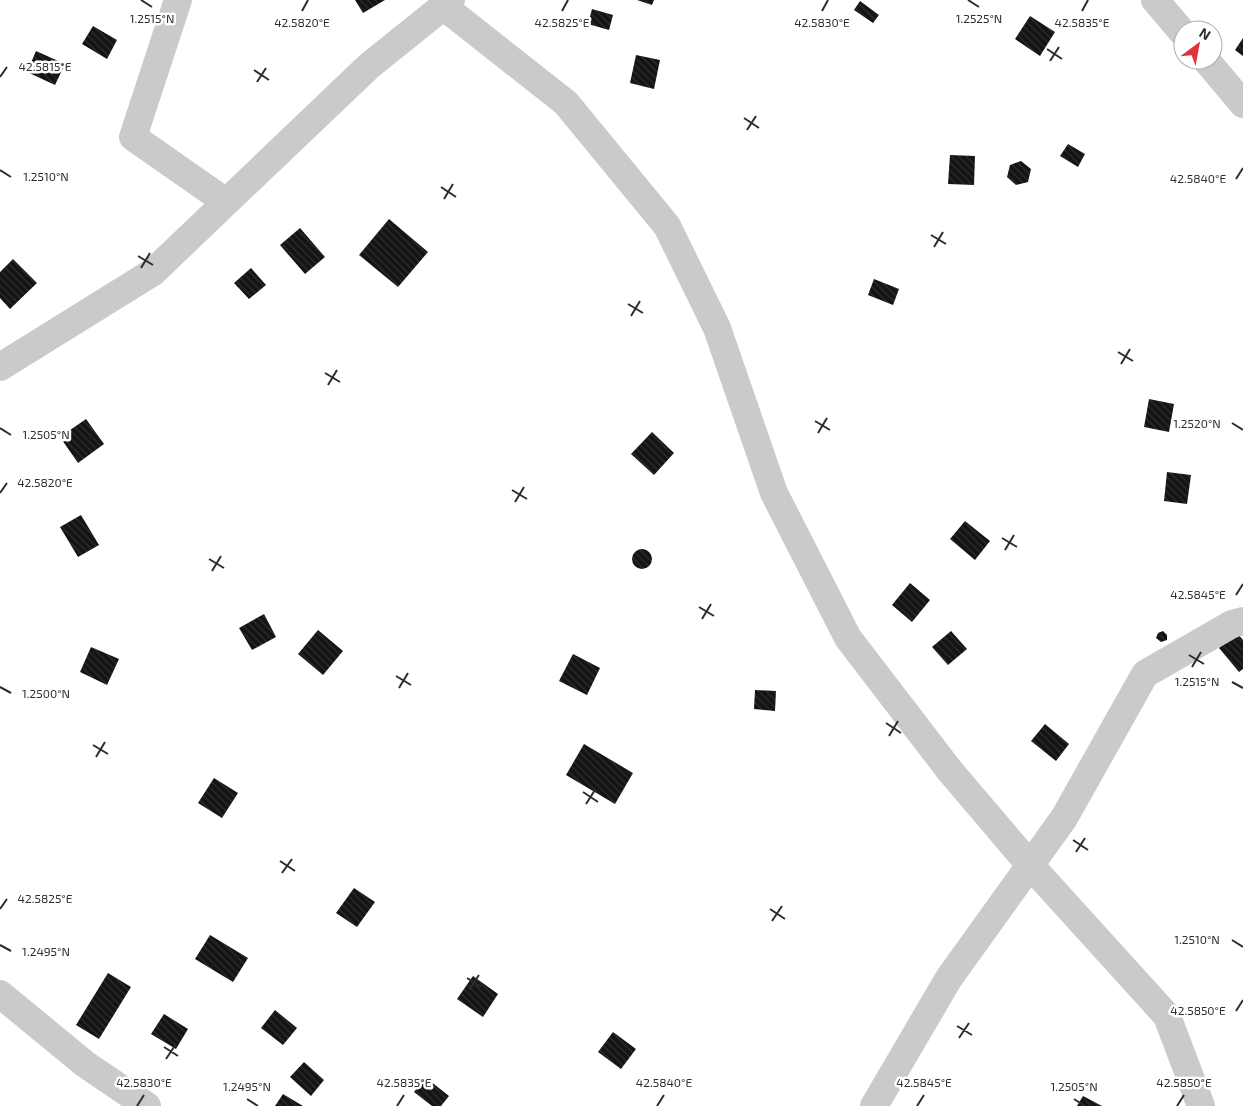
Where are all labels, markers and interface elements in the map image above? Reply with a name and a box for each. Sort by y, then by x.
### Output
text: 1.2515°N [130,11,174,25]
text: 1.2525°N [956,11,1002,25]
text: 42.5820°E [274,15,330,29]
text: 42.5825°E [535,15,590,29]
text: 42.5830°E [794,15,850,29]
text: 42.5835°E [1055,15,1110,29]
north arrow [1173,20,1223,70]
text: N [1196,24,1214,43]
text: 42.5815°E [19,59,72,73]
text: 1.2510°N [23,169,69,183]
text: 42.5840°E [1170,171,1226,185]
text: 1.2520°N [1173,416,1221,430]
text: 1.2505°N [22,427,70,441]
text: 42.5820°E [17,475,73,489]
text: 42.5845°E [1170,587,1226,601]
text: 1.2515°N [1175,674,1219,688]
text: 1.2500°N [22,686,70,700]
text: 42.5825°E [18,891,73,905]
text: 1.2510°N [1174,932,1220,946]
text: 1.2495°N [22,944,70,958]
text: 42.5850°E [1170,1003,1226,1017]
text: 42.5830°E [116,1075,172,1089]
text: 42.5835°E [377,1075,432,1089]
text: 42.5840°E [636,1075,692,1089]
text: 42.5845°E [896,1075,952,1089]
text: 42.5850°E [1156,1075,1212,1089]
text: 1.2495°N [223,1079,271,1093]
text: 1.2505°N [1050,1079,1098,1093]

